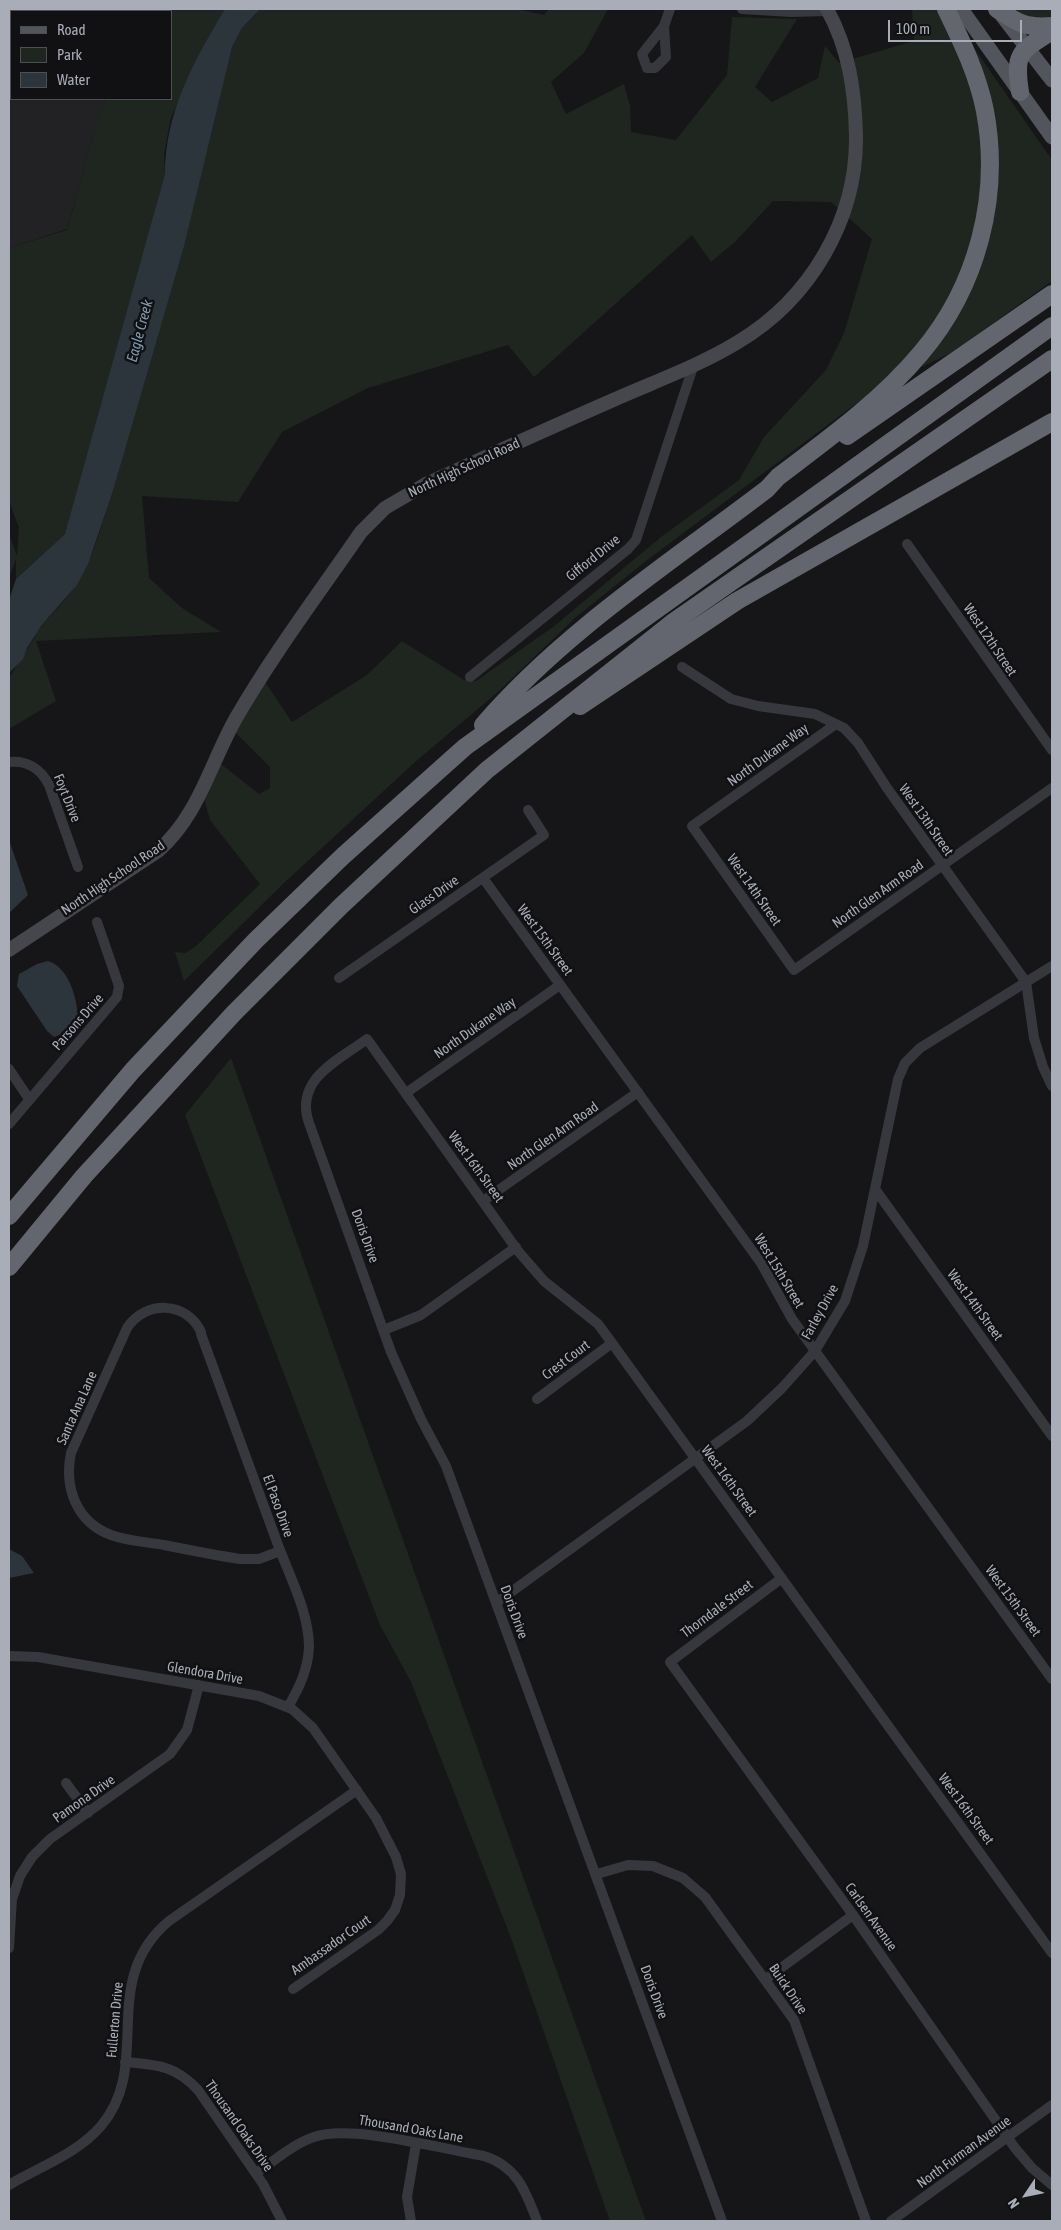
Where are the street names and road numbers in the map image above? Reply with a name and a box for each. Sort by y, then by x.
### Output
street label: North High School Road [406,435,522,501]
street label: Gifford Drive [563,531,623,585]
street label: West 12th Street [960,601,1020,679]
street label: North Dukane Way [724,720,812,790]
street label: Foyt Drive [50,771,84,825]
street label: West 13th Street [895,781,957,859]
street label: North High School Road [58,837,168,919]
street label: West 14th Street [723,851,785,929]
street label: North Glen Arm Road [829,856,927,932]
street label: Glass Drive [406,872,462,918]
street label: West 15th Street [514,901,576,979]
street label: Parsons Drive [49,990,107,1054]
street label: North Dukane Way [431,994,519,1062]
street label: North Glen Arm Road [504,1098,602,1174]
street label: West 16th Street [445,1128,507,1206]
street label: Doris Drive [348,1207,382,1265]
street label: West 15th Street [750,1231,808,1311]
street label: West 14th Street [944,1266,1006,1344]
street label: Farley Drive [798,1281,842,1343]
street label: Crest Court [539,1337,593,1383]
street label: Santa Ana Lane [53,1369,101,1447]
street label: West 16th Street [698,1442,760,1520]
street label: El Paso Drive [259,1472,297,1540]
street label: West 15th Street [982,1562,1044,1640]
street label: Thorndale Street [678,1576,756,1642]
street label: Doris Drive [497,1583,531,1641]
street label: Glendora Drive [166,1658,244,1688]
street label: West 16th Street [935,1770,997,1848]
street label: Pamona Drive [50,1771,118,1827]
street label: Carlsen Avenue [841,1880,901,1954]
street label: Ambassador Court [288,1911,374,1979]
street label: Buick Drive [765,1961,811,2017]
street label: Doris Drive [637,1963,671,2021]
street label: Fullerton Drive [103,1981,127,2059]
street label: Thousand Oaks Drive [201,2077,277,2175]
street label: Thousand Oaks Lane [358,2112,464,2146]
street label: North Furman Avenue [914,2112,1014,2192]

